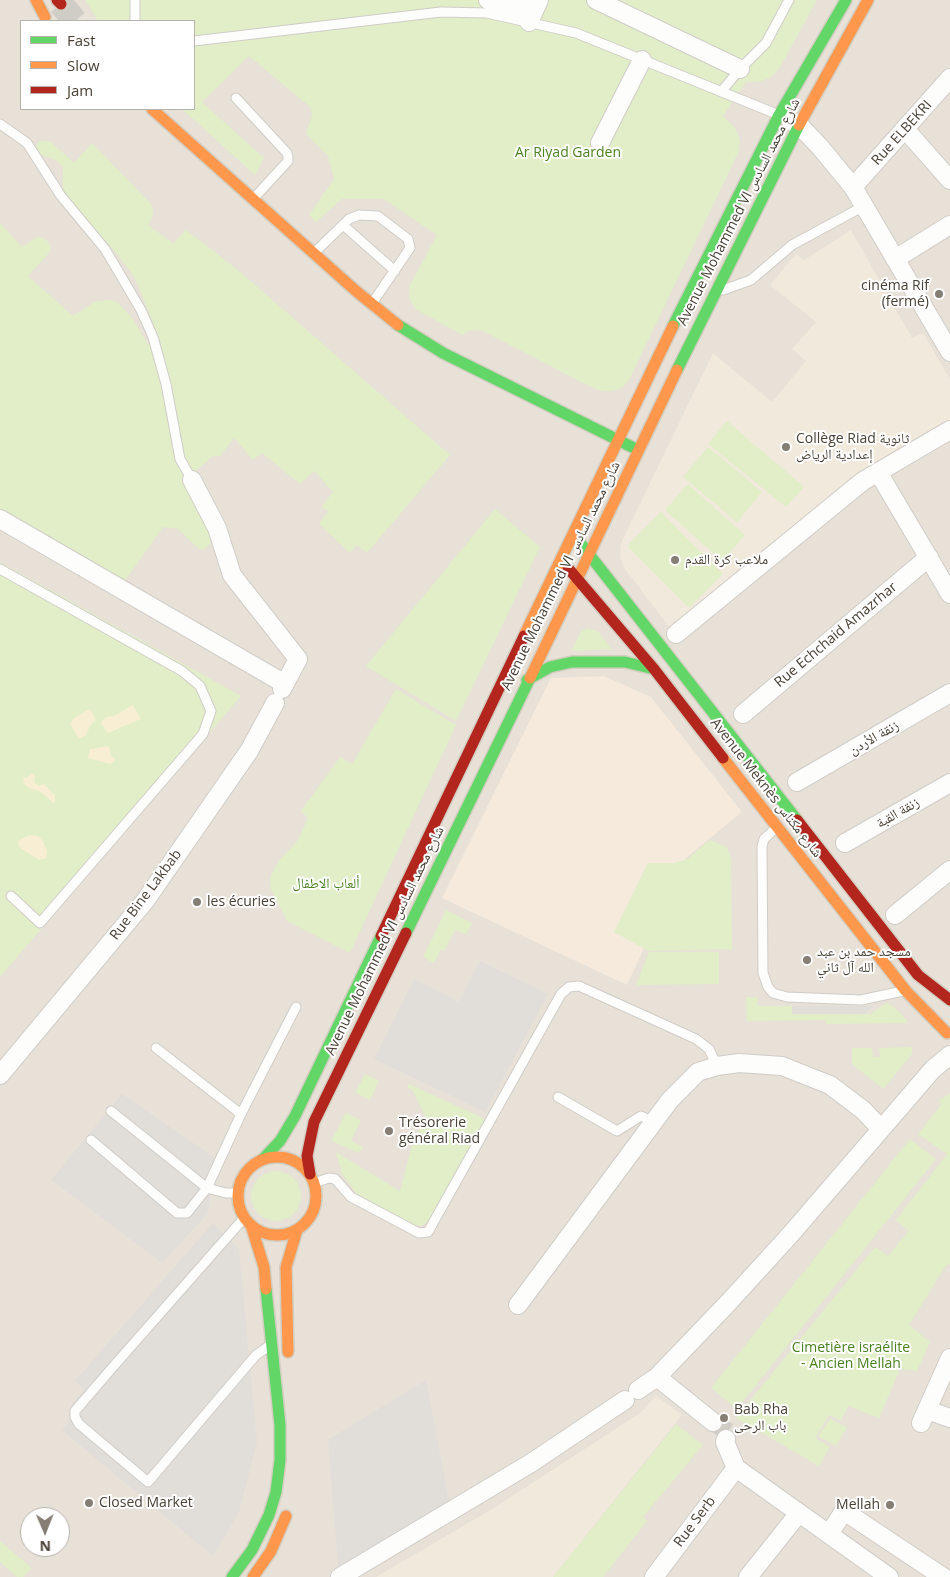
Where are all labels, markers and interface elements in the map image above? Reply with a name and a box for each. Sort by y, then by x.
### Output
legend [20,20,195,110]
text: Fast [67,30,96,50]
text: Slow [67,55,100,75]
text: Jam [67,80,93,100]
street label: Avenue Mohammed VI شارع محمد السادس [674,96,804,328]
street label: Rue ELBEKRI [868,97,936,169]
park label: Ar Riyad Garden [515,145,621,161]
place label: cinéma Rif (fermé) [861,278,929,310]
marker: cinéma Rif (fermé) [933,288,945,300]
place label: Collège Riad ثانوية إعدادية الرياض [796,431,909,464]
marker: Collège Riad ثانوية إعدادية الرياض [780,441,792,453]
street label: Avenue Mohammed VI شارع محمد السادس [498,459,624,693]
place label: ملاعب كرة القدم [685,552,768,568]
marker: ملاعب كرة القدم [669,554,681,566]
street label: Rue Echchaid Amazrhar [771,579,901,691]
street label: Avenue Meknès شارع مكناس [706,715,826,861]
street label: زنقة الأردن [846,717,902,759]
street label: زنقة القبة [874,794,922,832]
street label: Avenue Mohammed VI شارع محمد السادس [322,824,448,1058]
street label: Rue Bine Lakbab [107,847,185,943]
park label: ألعاب الاطفال [292,876,360,892]
place label: les écuries [207,894,276,910]
marker: les écuries [191,896,203,908]
place label: مسجد حمد بن عبد الله آل ثاني [817,944,911,976]
marker: مسجد حمد بن عبد الله آل ثاني [801,954,813,966]
place label: Trésorerie général Riad [399,1115,480,1148]
marker: Trésorerie général Riad [383,1125,395,1137]
park label: Cimetière israélite - Ancien Mellah [792,1340,910,1372]
place label: Bab Rha باب الرحى [734,1402,788,1434]
marker: Bab Rha باب الرحى [718,1412,730,1424]
street label: Rue Serb [671,1494,719,1550]
place label: Closed Market [99,1495,193,1511]
marker: Closed Market [83,1497,95,1509]
place label: Mellah [836,1497,880,1513]
marker: Mellah [884,1499,896,1511]
north arrow [20,1507,70,1557]
text: N [39,1537,51,1556]

